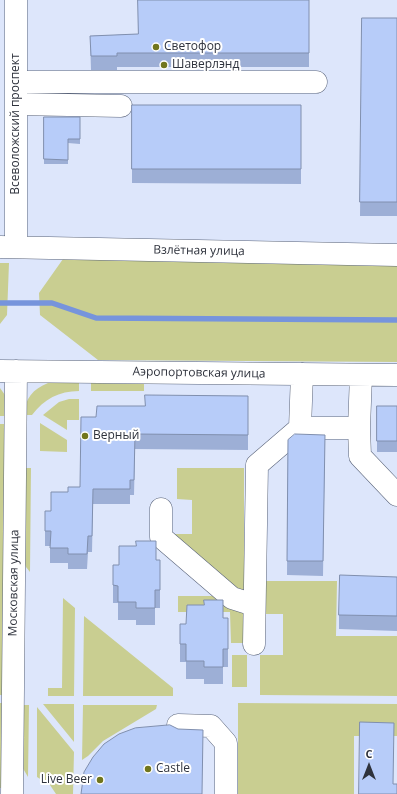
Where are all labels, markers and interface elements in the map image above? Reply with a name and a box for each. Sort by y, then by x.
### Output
place label: Светофор [164,40,221,54]
marker: Светофор [151,42,161,52]
street label: Всеволожский проспект [9,53,23,195]
place label: Шаверлэнд [172,58,239,72]
marker: Шаверлэнд [159,60,169,70]
street label: Взлётная улица [153,243,245,259]
street label: Аэропортовская улица [132,365,266,381]
place label: Верный [93,429,139,443]
marker: Верный [80,431,90,441]
street label: Московская улица [6,529,22,637]
north arrow [349,746,389,786]
text: С [365,746,373,761]
place label: Castle [156,762,190,776]
marker: Castle [143,764,153,774]
place label: Live Beer [41,773,92,787]
marker: Live Beer [95,775,105,785]

